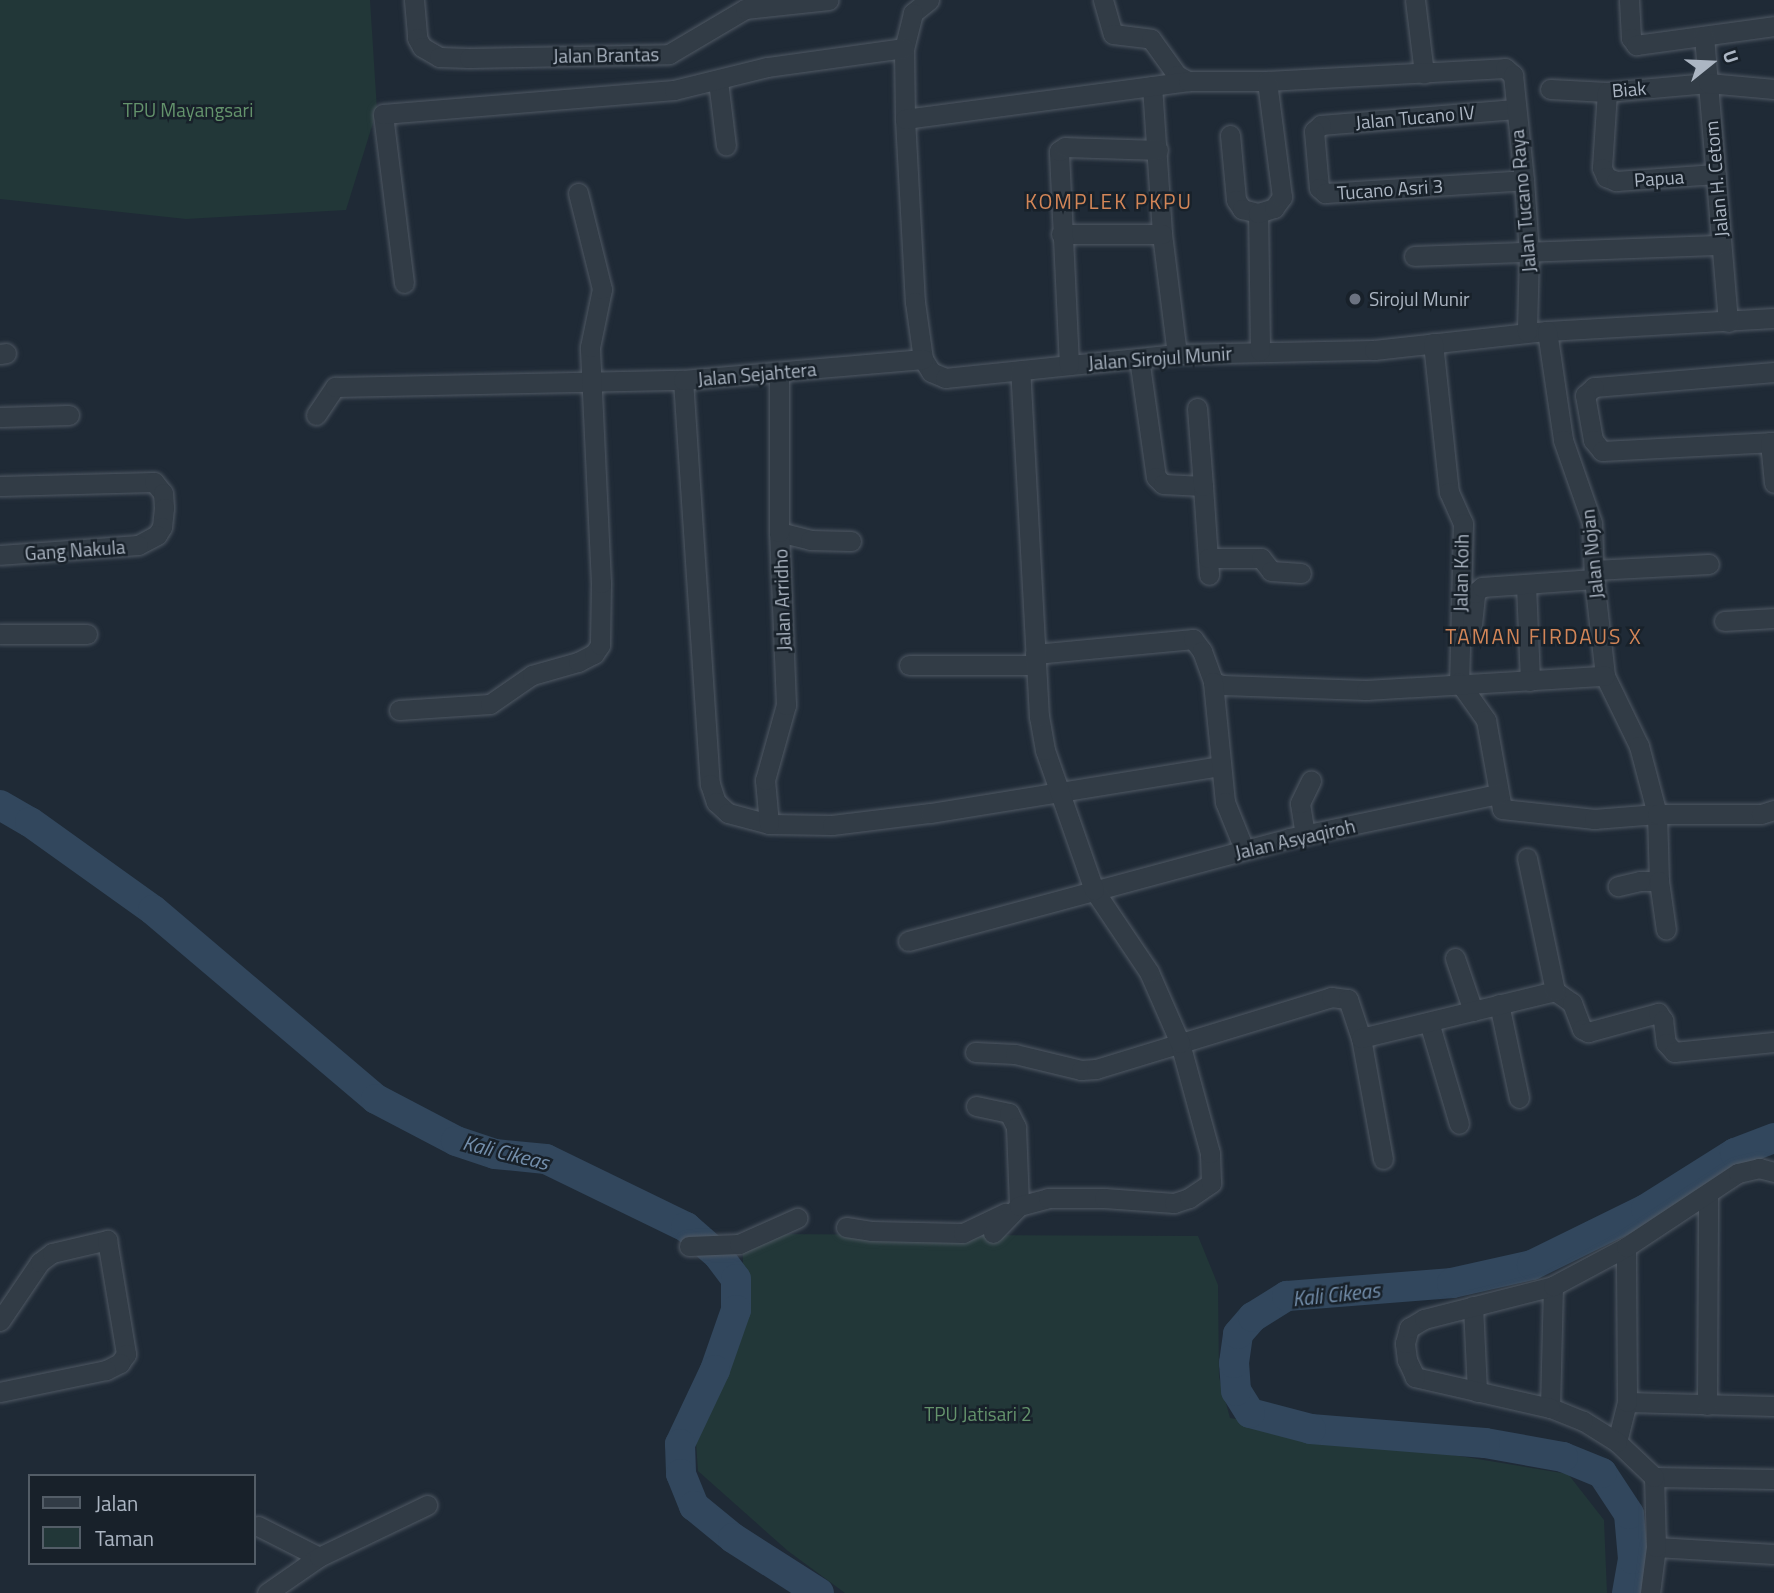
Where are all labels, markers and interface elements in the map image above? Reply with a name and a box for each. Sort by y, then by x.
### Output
north arrow [1676,28,1746,98]
street label: Jalan Brantas [553,43,659,67]
text: U [1716,46,1747,67]
street label: Biak [1611,76,1647,102]
park label: TPU Mayangsari [123,99,253,121]
street label: Jalan Tucano IV [1354,100,1476,134]
street label: Jalan H. Cetom [1700,120,1732,238]
street label: Jalan Tucano Raya [1505,128,1541,274]
street label: Papua [1633,165,1685,191]
street label: Tucano Asri 3 [1336,174,1444,204]
district label: KOMPLEK PKPU [1026,188,1192,214]
place label: Sirojul Munir [1369,288,1470,310]
marker: Sirojul Munir [1347,291,1363,307]
street label: Jalan Sirojul Munir [1087,342,1233,374]
street label: Jalan Sejahtera [697,357,817,391]
street label: Jalan Nojan [1576,508,1608,600]
street label: Jalan Koih [1449,534,1473,612]
street label: Gang Nakula [24,535,126,565]
street label: Jalan Arridho [769,549,795,651]
district label: TAMAN FIRDAUS X [1447,623,1641,649]
street label: Jalan Asyaqiroh [1233,814,1357,864]
water label: Kali Cikeas [460,1129,552,1175]
water label: Kali Cikeas [1291,1277,1381,1311]
park label: TPU Jatisari 2 [924,1403,1032,1425]
legend [28,1474,256,1565]
text: Jalan [95,1487,138,1519]
text: Taman [95,1522,154,1554]

